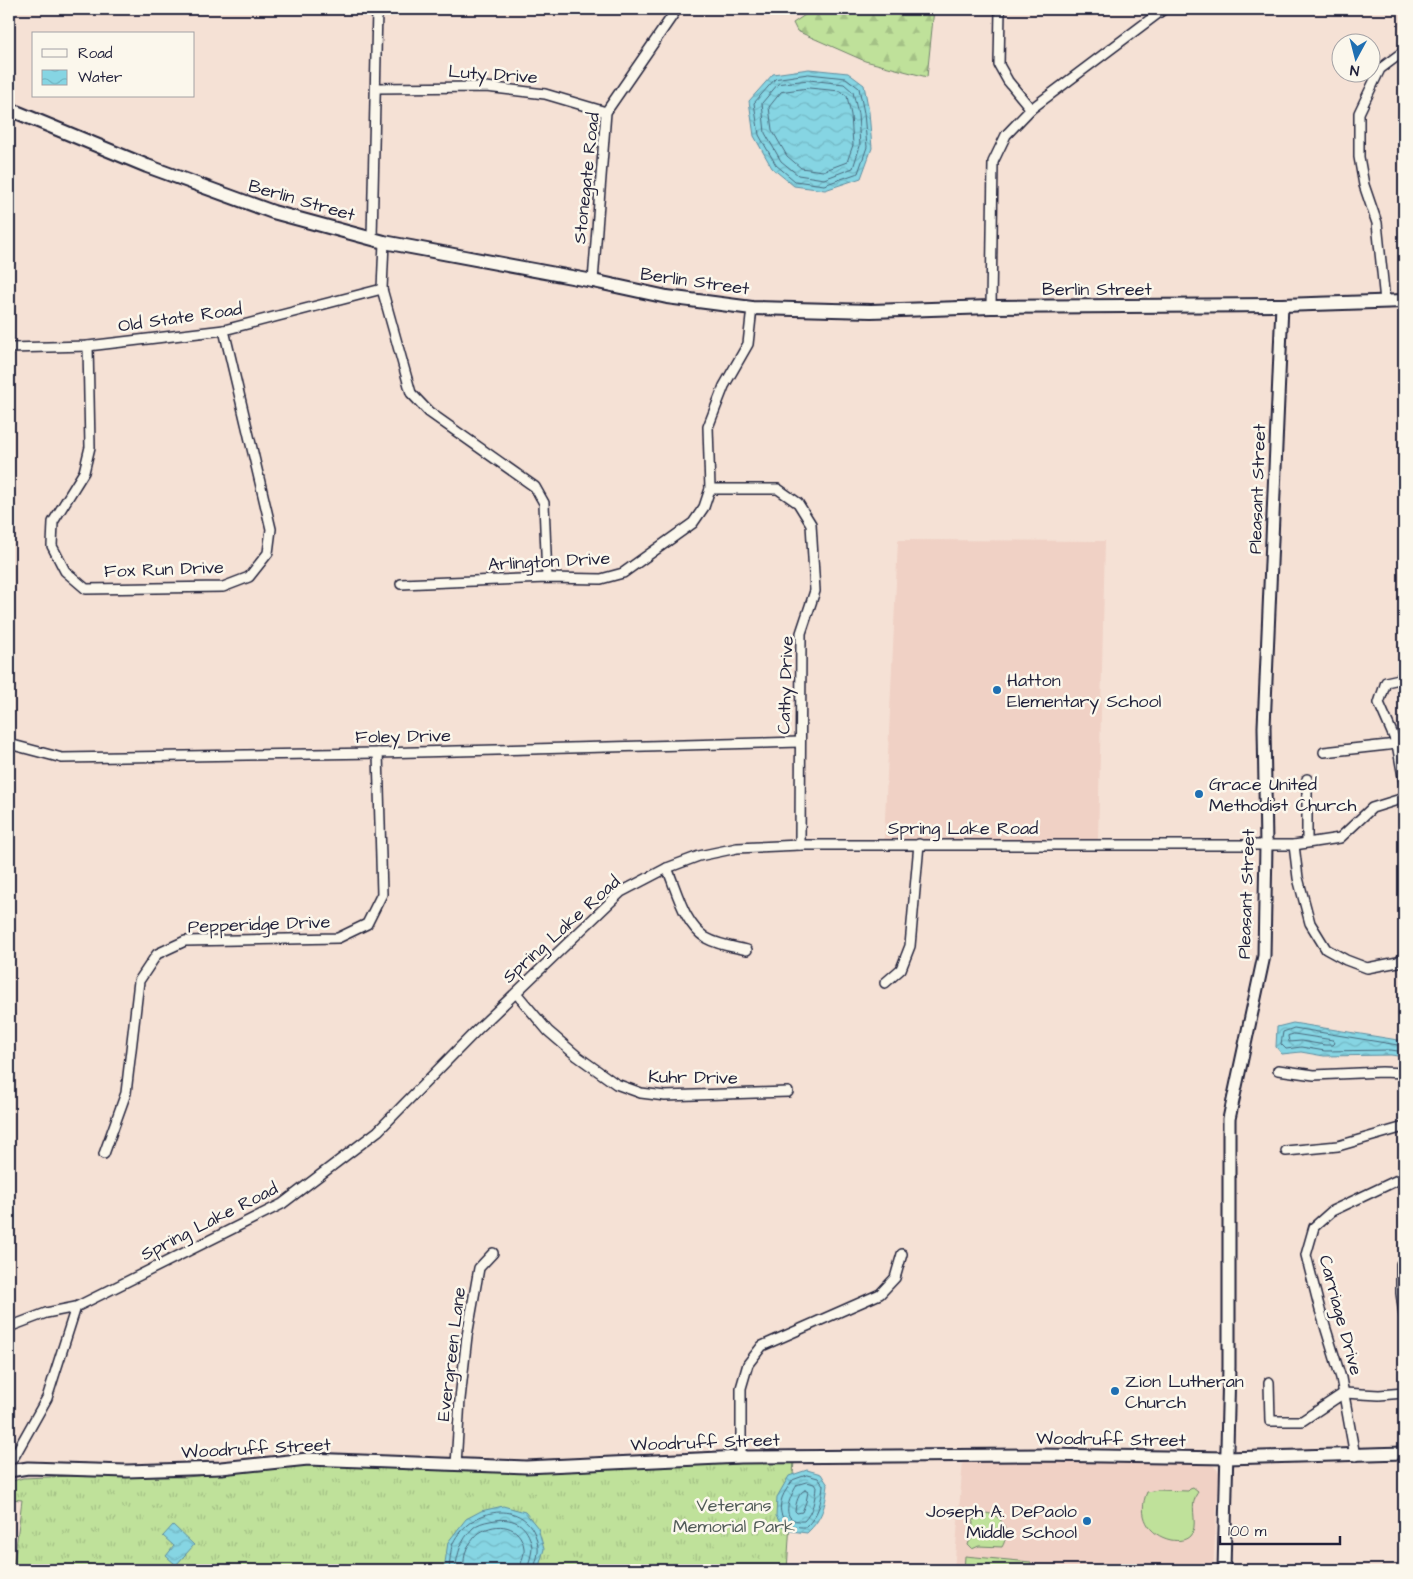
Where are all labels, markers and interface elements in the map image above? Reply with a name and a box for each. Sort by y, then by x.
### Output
legend [32,32,195,98]
north arrow [1330,32,1380,82]
text: Road [78,43,113,64]
street label: Luty Drive [447,59,539,91]
text: N [1349,59,1360,80]
text: Water [78,67,122,88]
street label: Stonegate Road [567,111,607,245]
street label: Berlin Street [246,173,359,228]
street label: Berlin Street [639,261,752,302]
street label: Berlin Street [1042,277,1153,302]
street label: Old State Road [116,296,244,339]
street label: Pleasant Street [1243,423,1272,555]
street label: Arlington Drive [487,546,611,578]
street label: Fox Run Drive [104,555,225,584]
street label: Cathy Drive [771,635,801,735]
place label: Hatton Elementary School [1007,668,1162,715]
marker: Hatton Elementary School [991,684,1003,696]
street label: Foley Drive [355,723,451,751]
place label: Grace United Methodist Church [1209,772,1357,818]
marker: Grace United Methodist Church [1193,788,1205,800]
street label: Spring Lake Road [888,816,1038,842]
street label: Pleasant Street [1232,828,1261,960]
street label: Spring Lake Road [497,870,626,990]
street label: Pepperidge Drive [187,910,331,940]
street label: Kuhr Drive [648,1064,738,1091]
street label: Spring Lake Road [136,1176,282,1268]
street label: Carriage Drive [1312,1252,1369,1378]
street label: Evergreen Lane [431,1285,473,1423]
place label: Zion Lutheran Church [1125,1369,1244,1415]
marker: Zion Lutheran Church [1109,1385,1121,1397]
street label: Woodruff Street [1036,1426,1187,1453]
street label: Woodruff Street [630,1427,781,1458]
street label: Woodruff Street [181,1432,332,1465]
park label: Veterans Memorial Park [673,1493,795,1539]
place label: Joseph A. DePaolo Middle School [926,1499,1077,1545]
scale bar [1220,1514,1340,1546]
marker: Joseph A. DePaolo Middle School [1081,1515,1093,1527]
text: 100 m [1228,1521,1267,1542]

